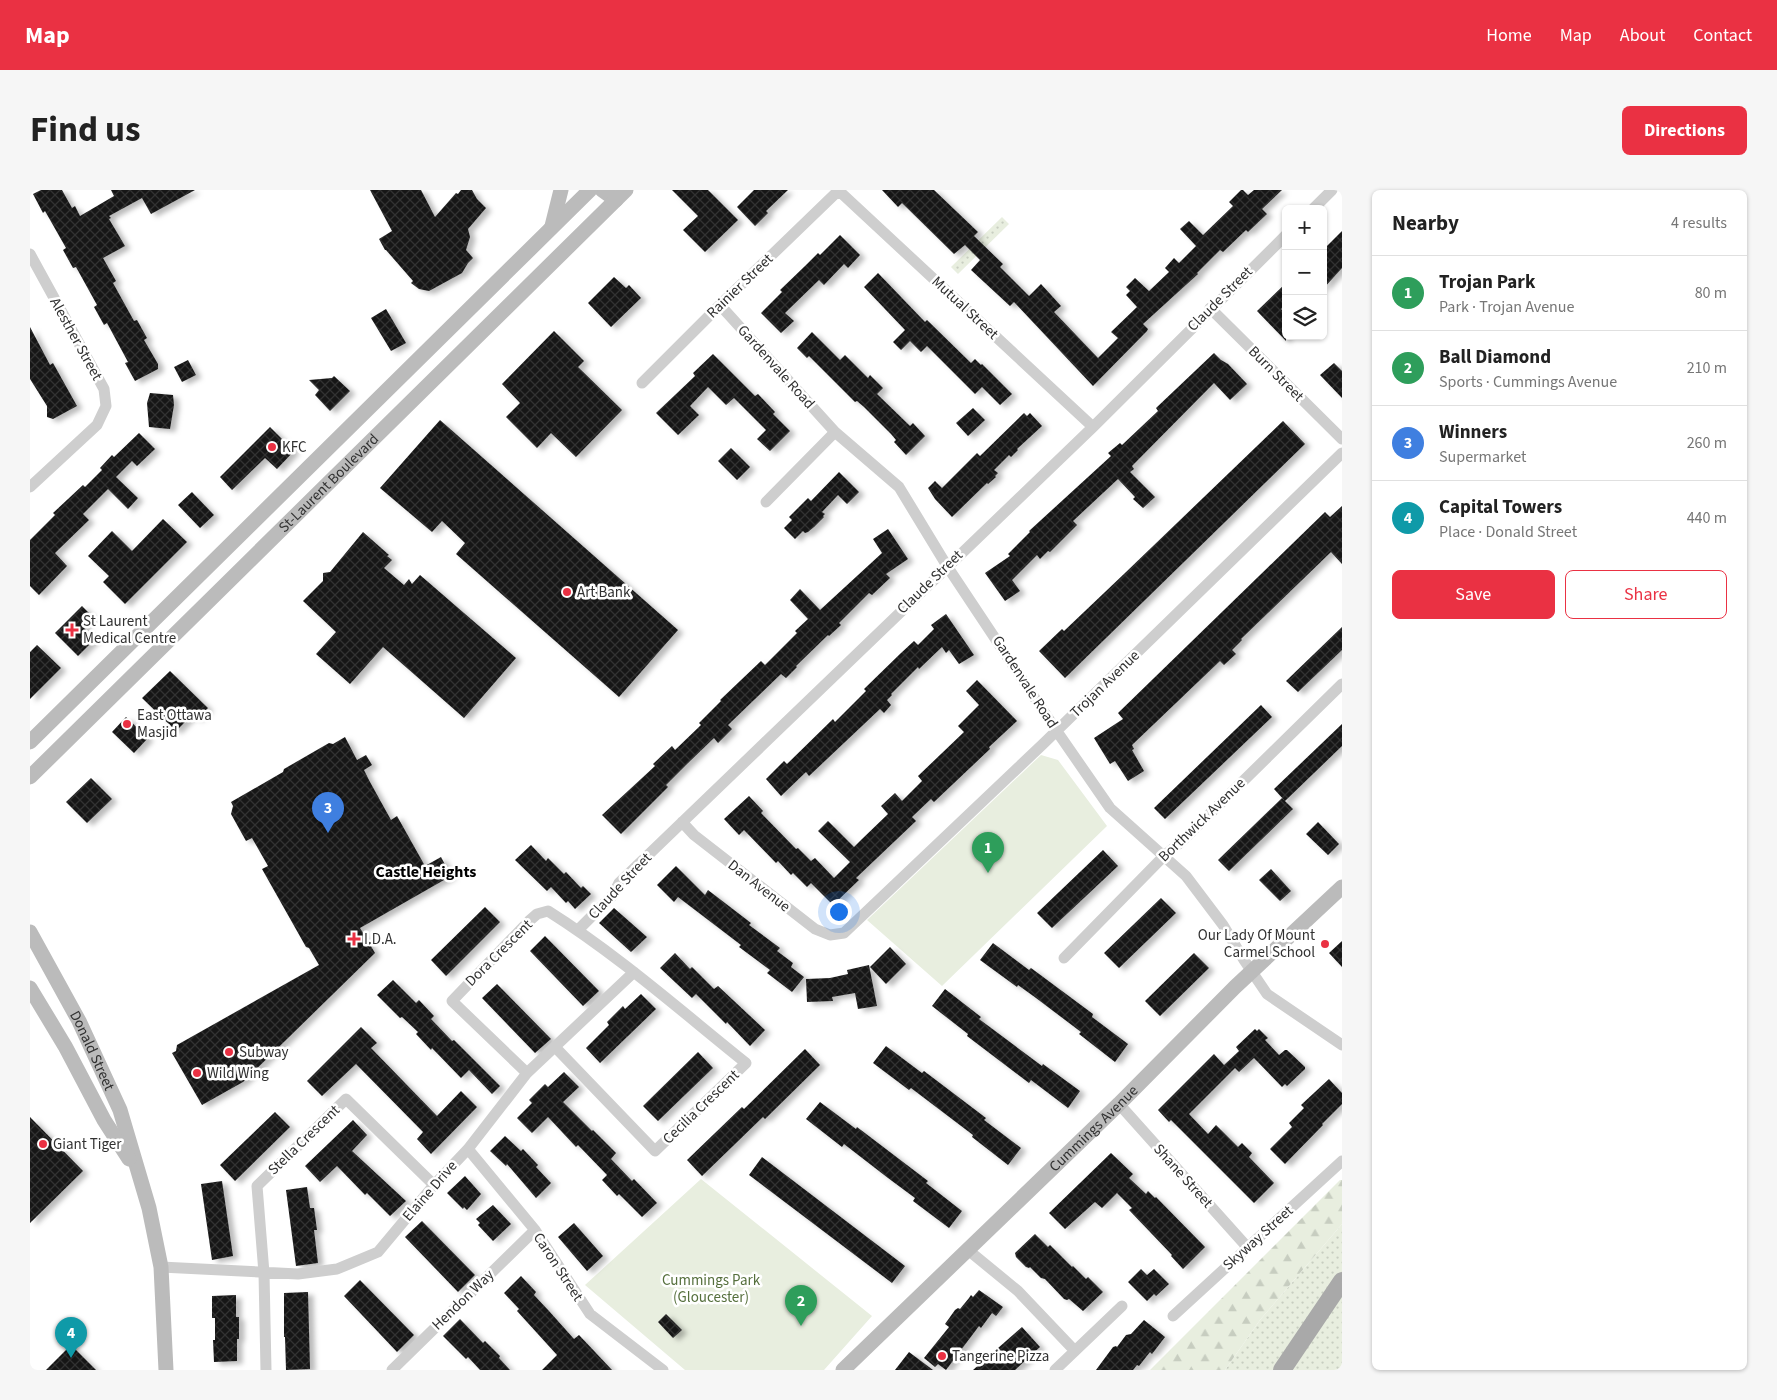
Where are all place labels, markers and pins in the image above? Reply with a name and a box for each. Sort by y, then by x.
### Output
place label: KFC [282,437,307,458]
marker: KFC [266,441,278,453]
place label: Art Bank [577,582,631,603]
marker: Art Bank [561,586,573,598]
place label: St Laurent Medical Centre [83,611,176,649]
marker: St Laurent Medical Centre [65,623,79,637]
place label: East Ottawa Masjid [137,705,212,743]
marker: East Ottawa Masjid [121,718,133,730]
pin: 3 [312,792,344,833]
pin: 1 [972,832,1004,873]
place label: Our Lady Of Mount Carmel School [1198,925,1315,963]
place label: I.D.A. [364,929,397,950]
marker: I.D.A. [348,933,360,945]
marker: Our Lady Of Mount Carmel School [1319,938,1331,950]
place label: Subway [239,1042,289,1063]
marker: Subway [223,1046,235,1058]
place label: Wild Wing [207,1063,269,1084]
marker: Wild Wing [191,1067,203,1079]
place label: Giant Tiger [53,1134,122,1155]
marker: Giant Tiger [37,1138,49,1150]
pin: 2 [785,1285,817,1326]
pin: 4 [55,1317,87,1358]
place label: Tangerine Pizza [952,1346,1049,1367]
marker: Tangerine Pizza [936,1350,948,1362]

